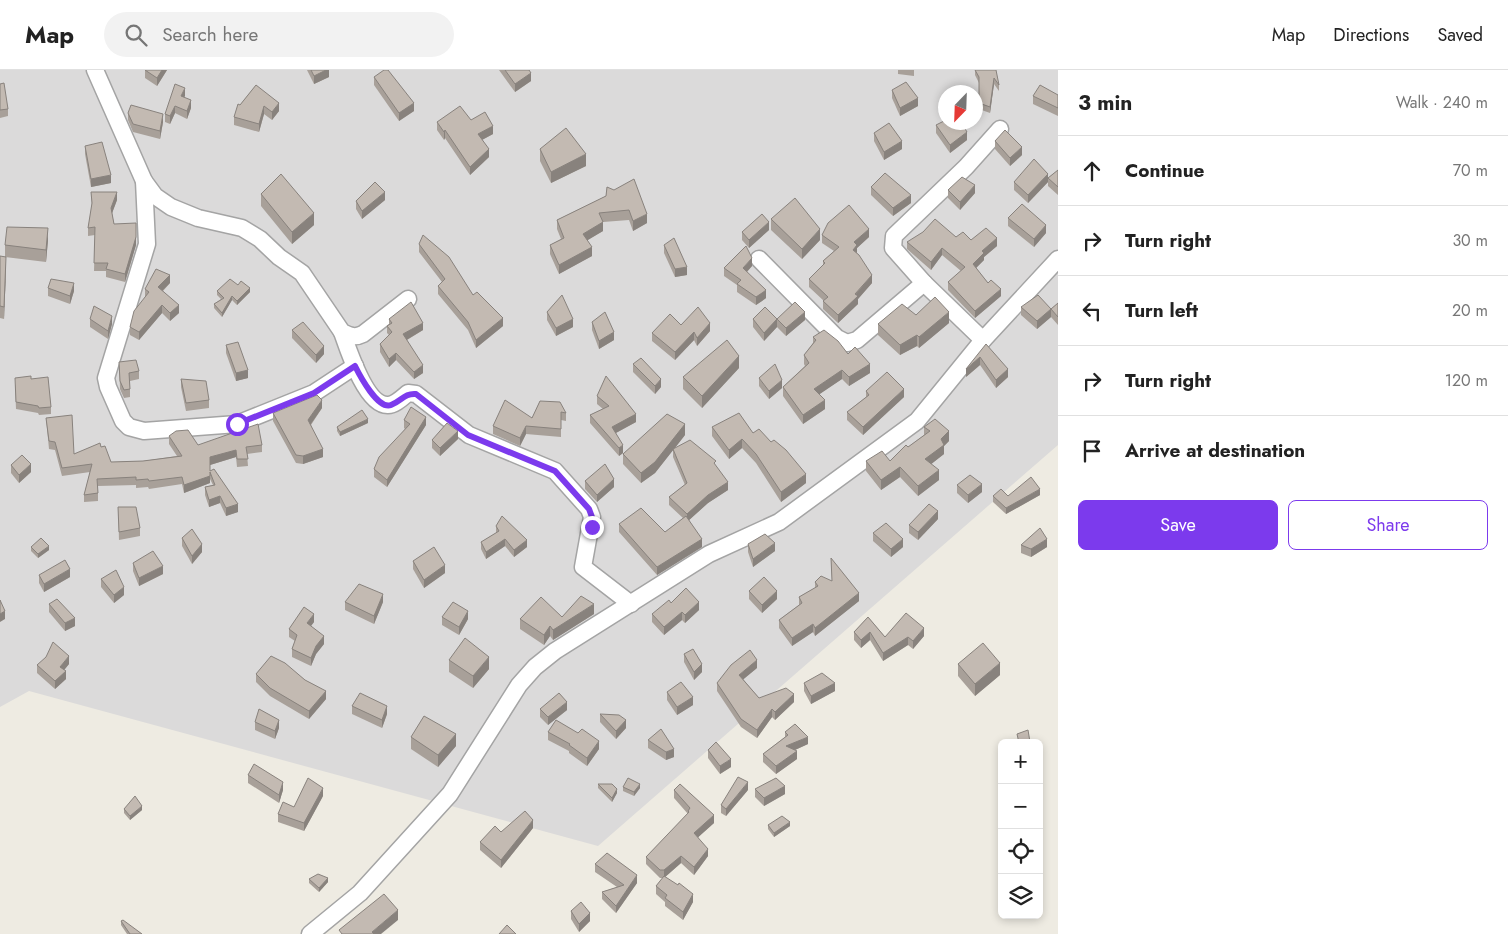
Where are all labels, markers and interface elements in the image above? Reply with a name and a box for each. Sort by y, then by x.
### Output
search box [104,12,454,57]
text: Map [25,17,74,52]
icon: search [122,21,150,49]
text: Search here [162,21,258,48]
text: Map [1272,22,1305,48]
text: Directions [1333,22,1409,48]
text: Saved [1437,22,1483,48]
north arrow [938,85,983,130]
text: 3 min [1078,88,1132,118]
text: Walk · 240 m [1396,91,1488,114]
icon: ahead [1078,157,1106,185]
text: Continue [1125,157,1204,184]
text: 70 m [1453,159,1488,182]
icon: right [1078,227,1106,255]
text: Turn right [1125,227,1211,254]
text: 30 m [1452,229,1488,252]
icon: left [1078,297,1106,325]
text: Turn left [1125,297,1198,324]
text: 20 m [1452,299,1488,322]
icon: right [1078,367,1106,395]
text: Turn right [1125,367,1211,394]
text: 120 m [1445,369,1488,392]
route start [226,413,249,436]
icon: arrive [1078,437,1106,465]
text: Arrive at destination [1125,437,1305,464]
button: Save [1078,500,1278,550]
button: Share [1288,500,1488,550]
route end [581,516,604,539]
map controls [998,739,1043,919]
button: + [998,739,1043,784]
button: − [998,784,1043,829]
button: locate [998,829,1043,874]
button: layers [998,874,1043,919]

